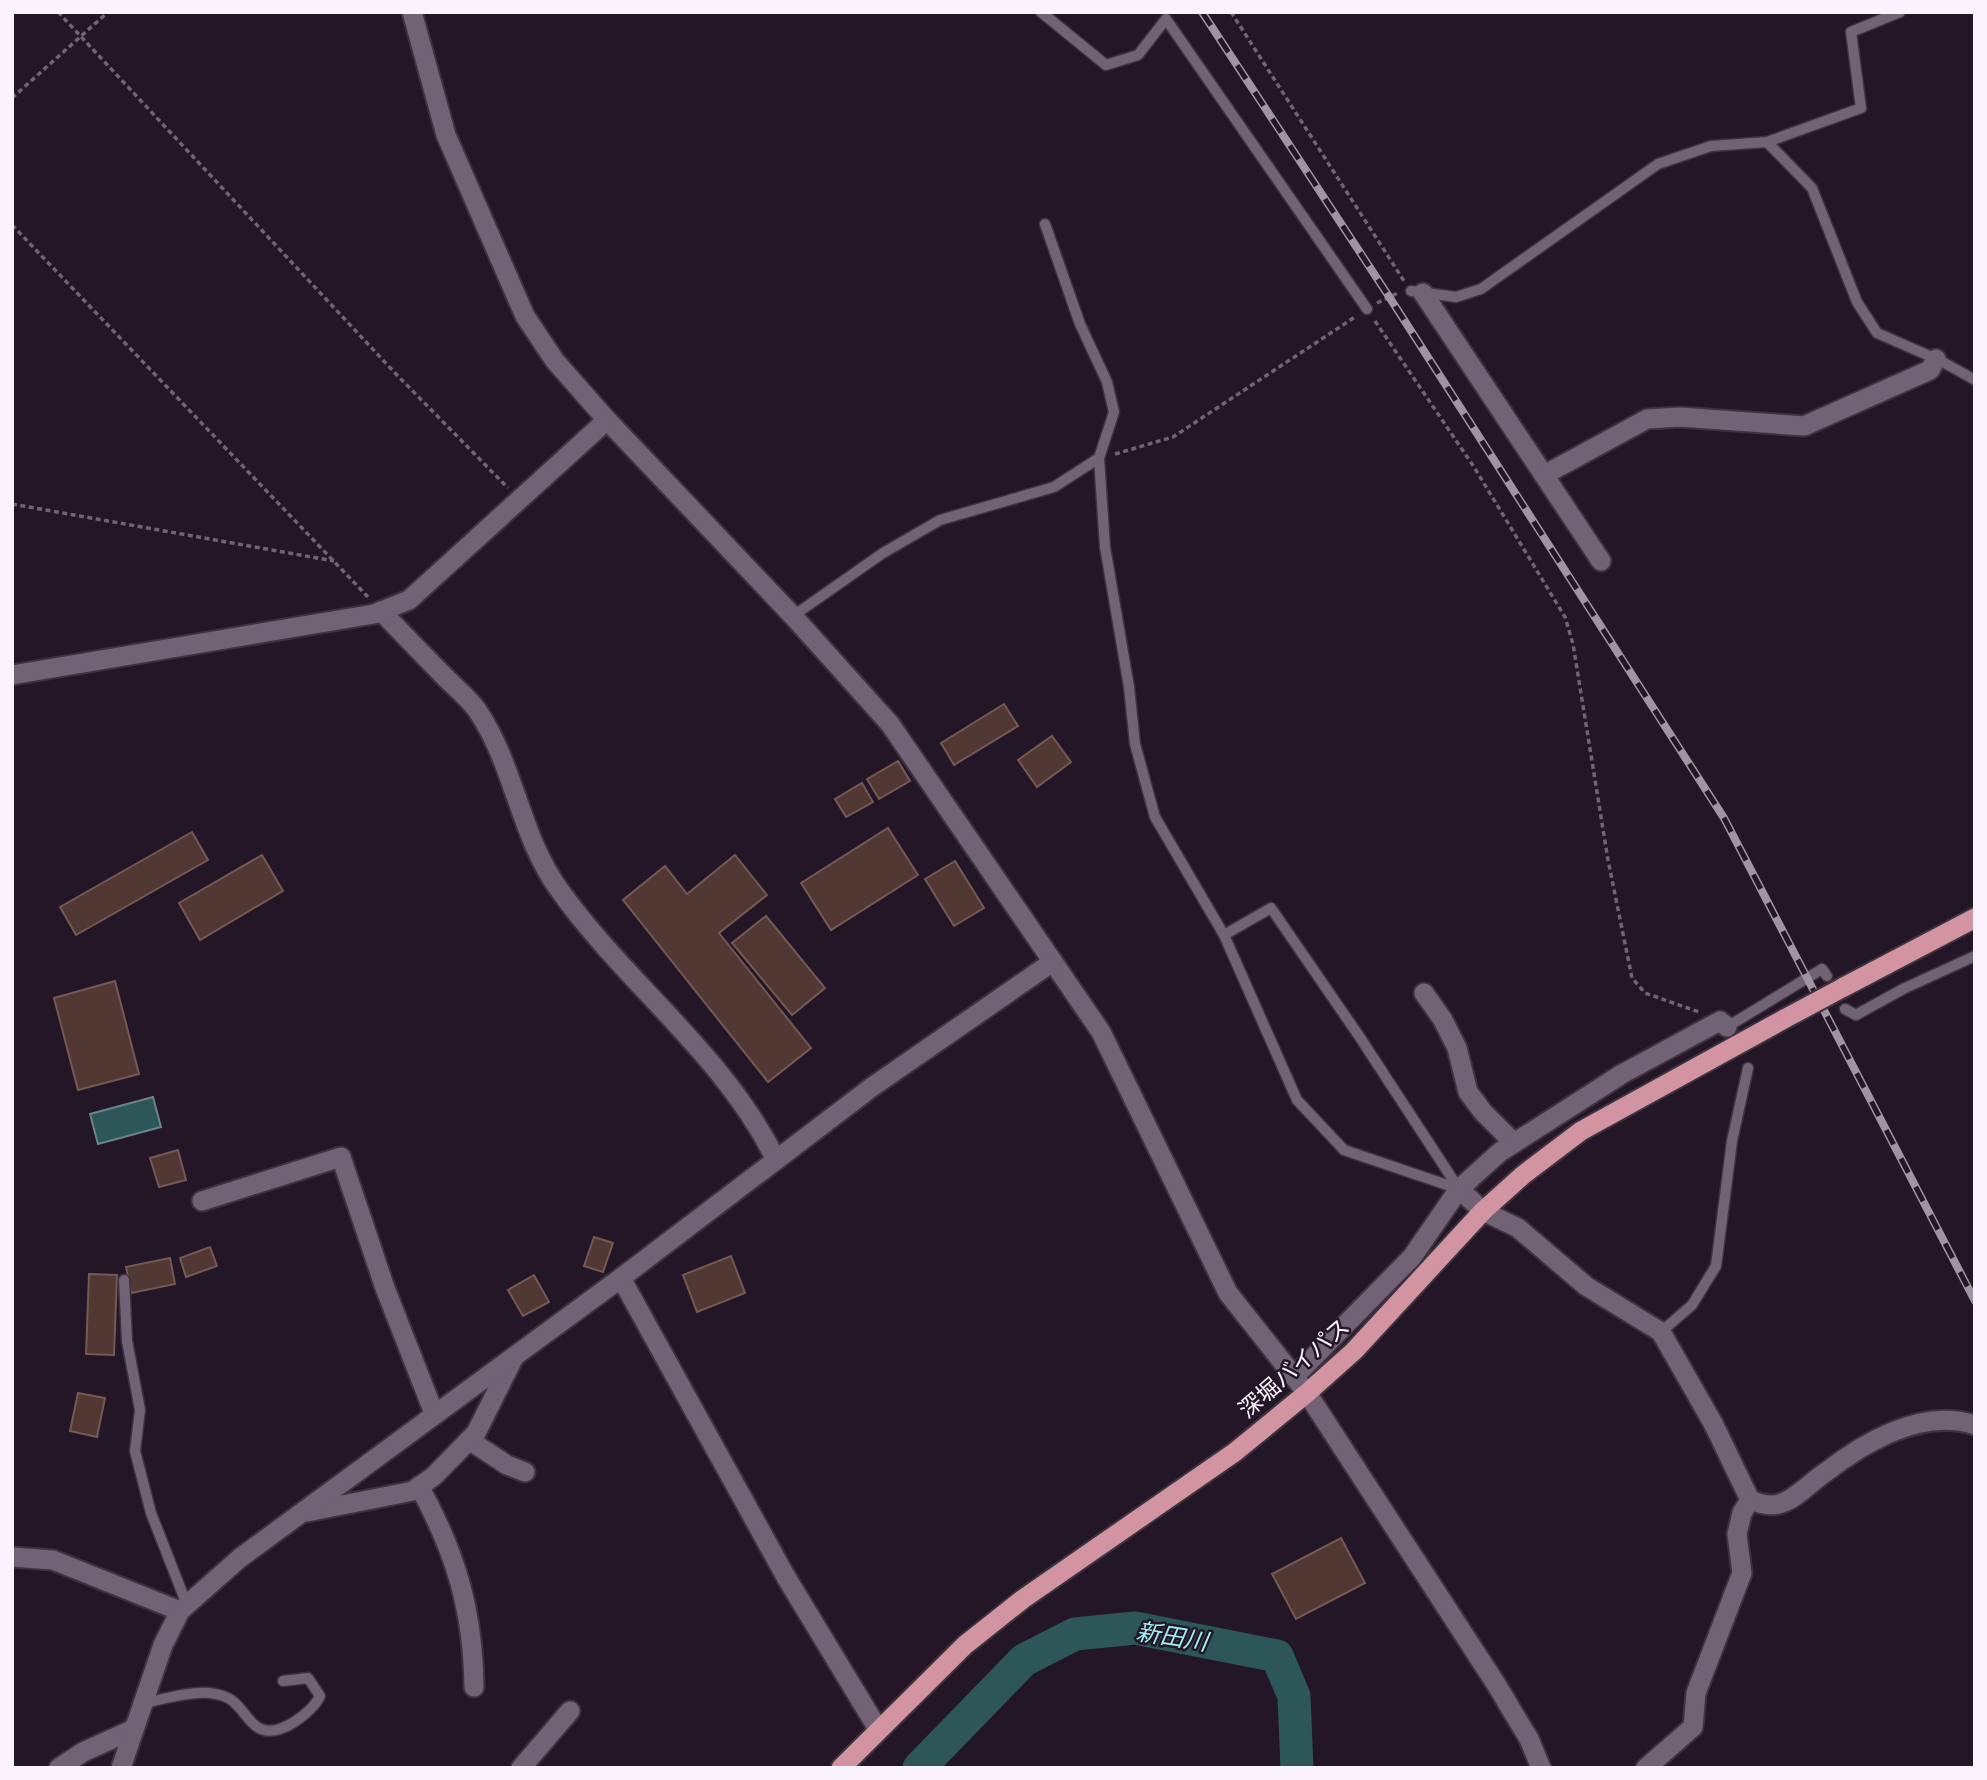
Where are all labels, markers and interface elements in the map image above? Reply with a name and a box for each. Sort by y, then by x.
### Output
street label: 深堀バイパス [1230,1309,1356,1424]
water label: 新田川 [1134,1612,1214,1658]

